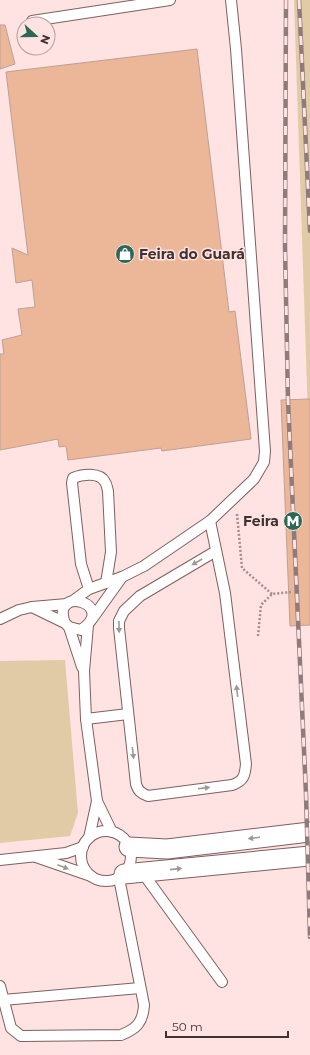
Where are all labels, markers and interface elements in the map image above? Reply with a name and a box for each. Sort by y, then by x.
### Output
north arrow [16,16,56,56]
text: N [37,33,53,46]
shop icon: Feira do Guará [114,243,136,265]
place label: Feira do Guará [139,245,245,263]
metro station icon: Feira [282,510,304,532]
place label: Feira [243,512,279,530]
one-way arrow [191,559,203,566]
one-way arrow [116,621,123,633]
one-way arrow [234,685,240,697]
one-way arrow [129,747,136,759]
one-way arrow [198,785,210,791]
one-way arrow [248,835,260,842]
one-way arrow [57,864,69,870]
one-way arrow [170,865,182,872]
scale bar [166,1013,288,1039]
text: 50 m [172,1019,203,1034]

